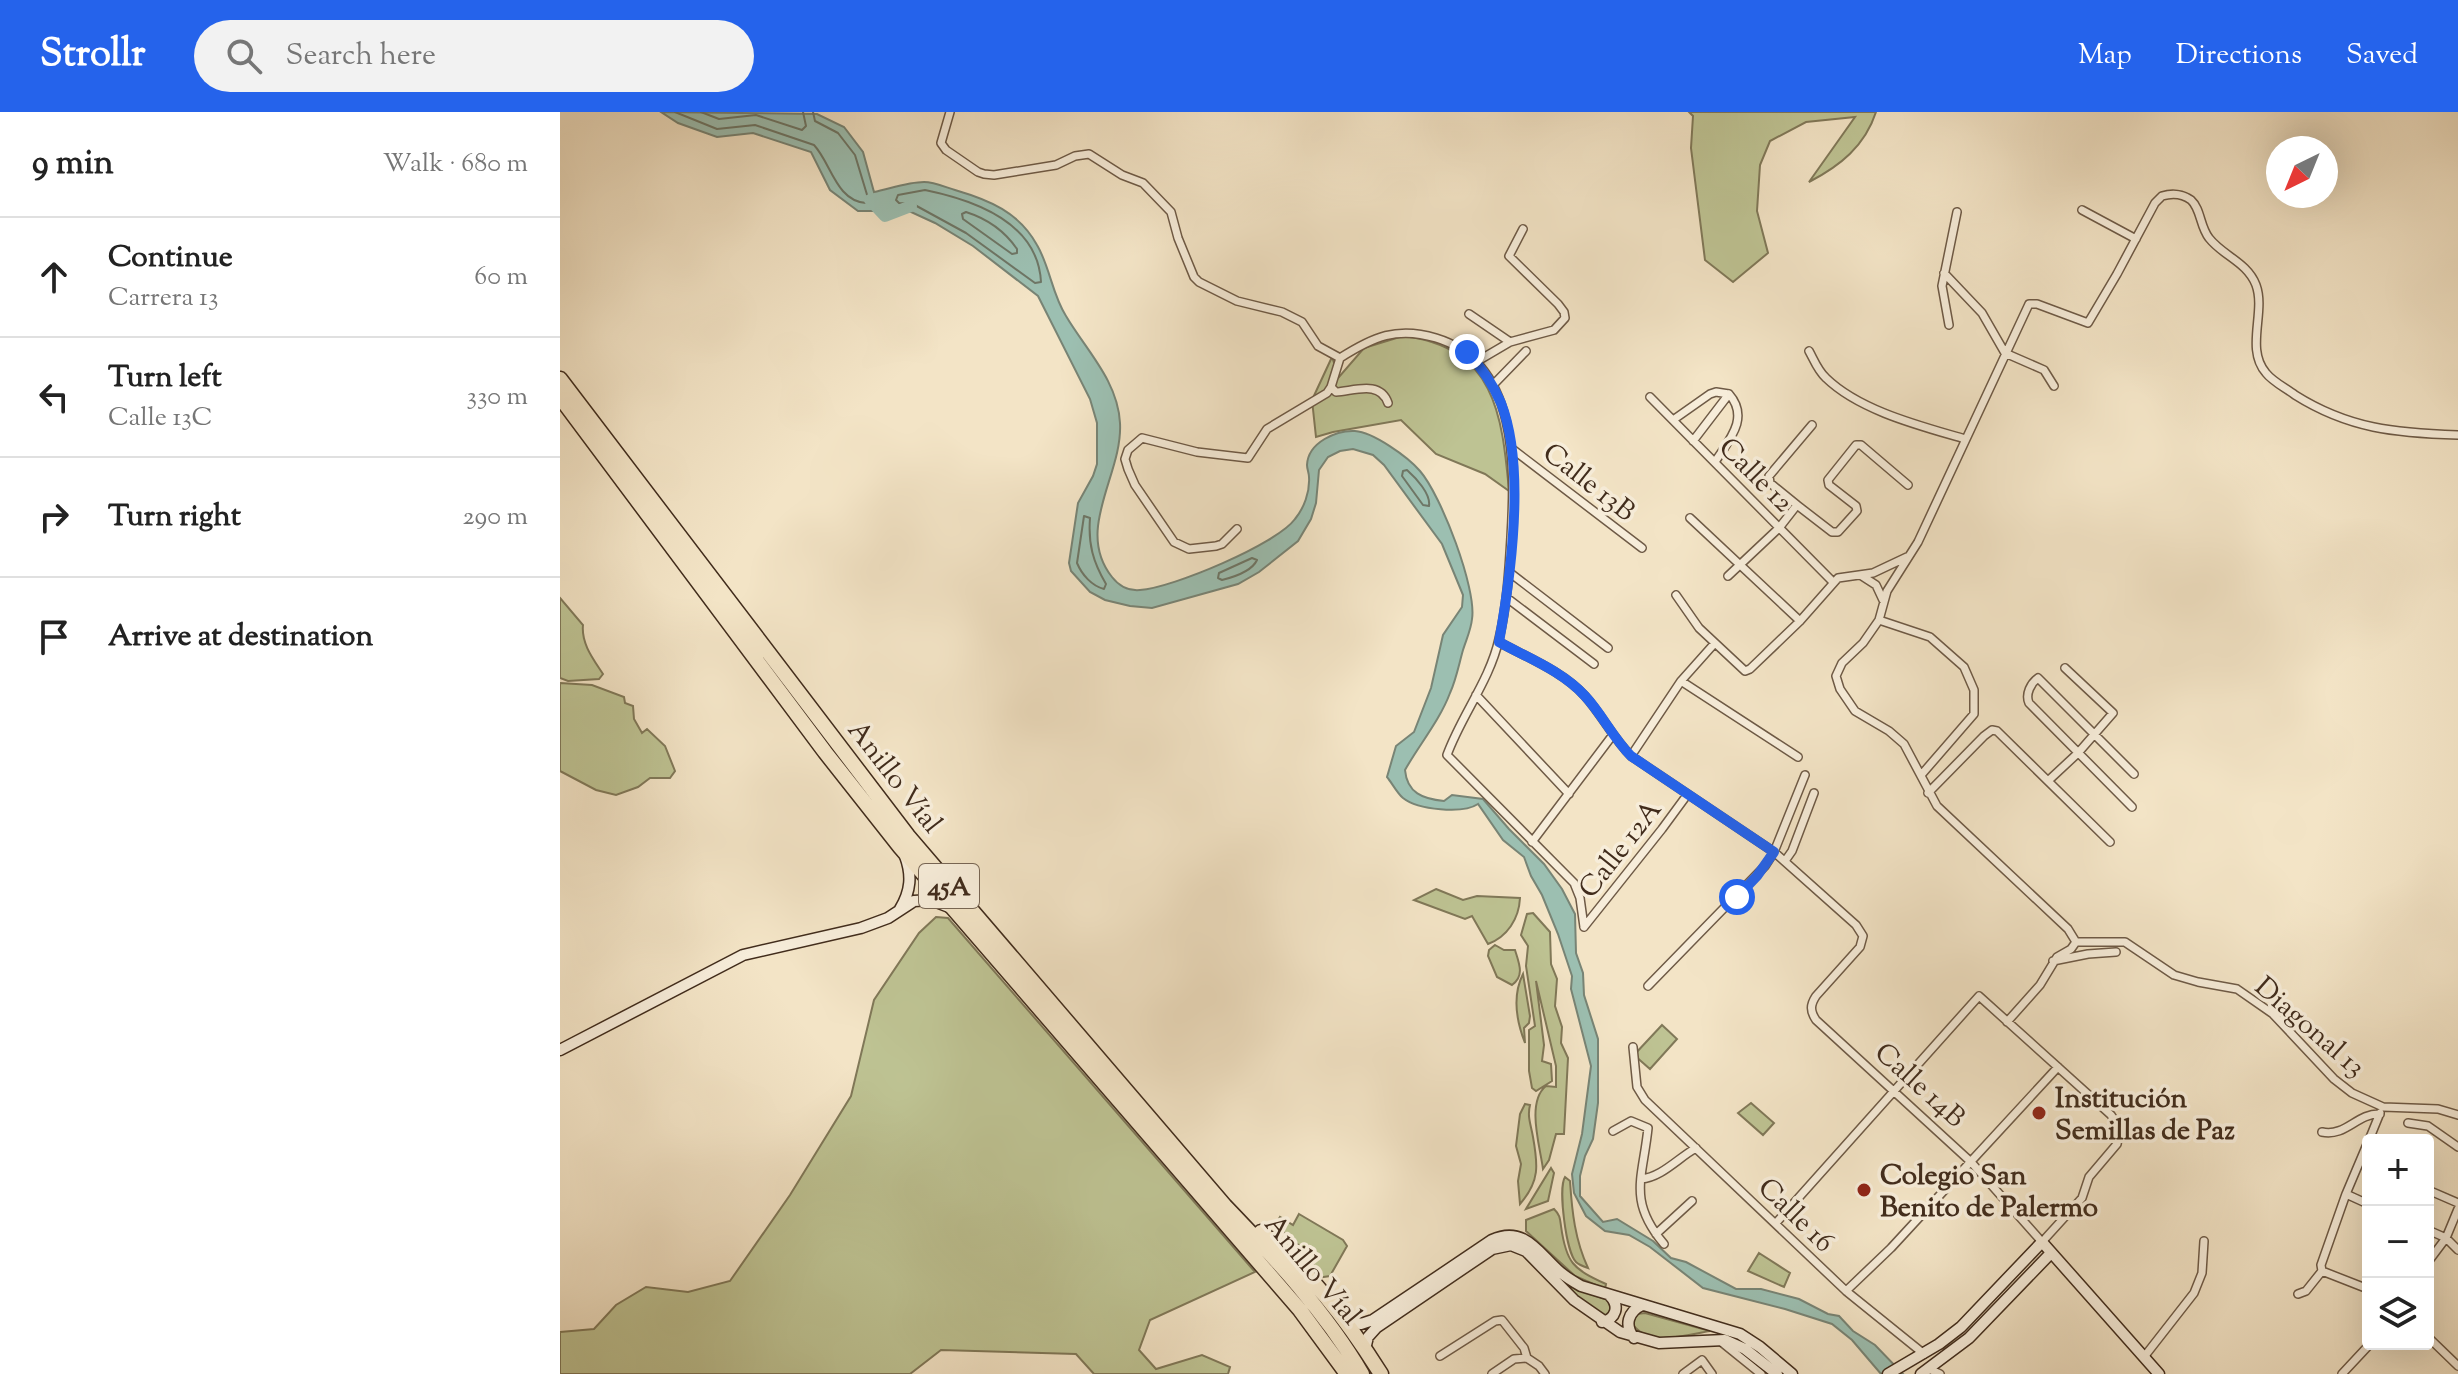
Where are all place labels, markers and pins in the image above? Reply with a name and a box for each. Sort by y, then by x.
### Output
place label: Institución Semillas de Paz [2055,1080,2235,1152]
marker: Institución Semillas de Paz [2030,1104,2048,1122]
place label: Colegio San Benito de Palermo [1880,1157,2098,1229]
marker: Colegio San Benito de Palermo [1855,1181,1873,1199]

